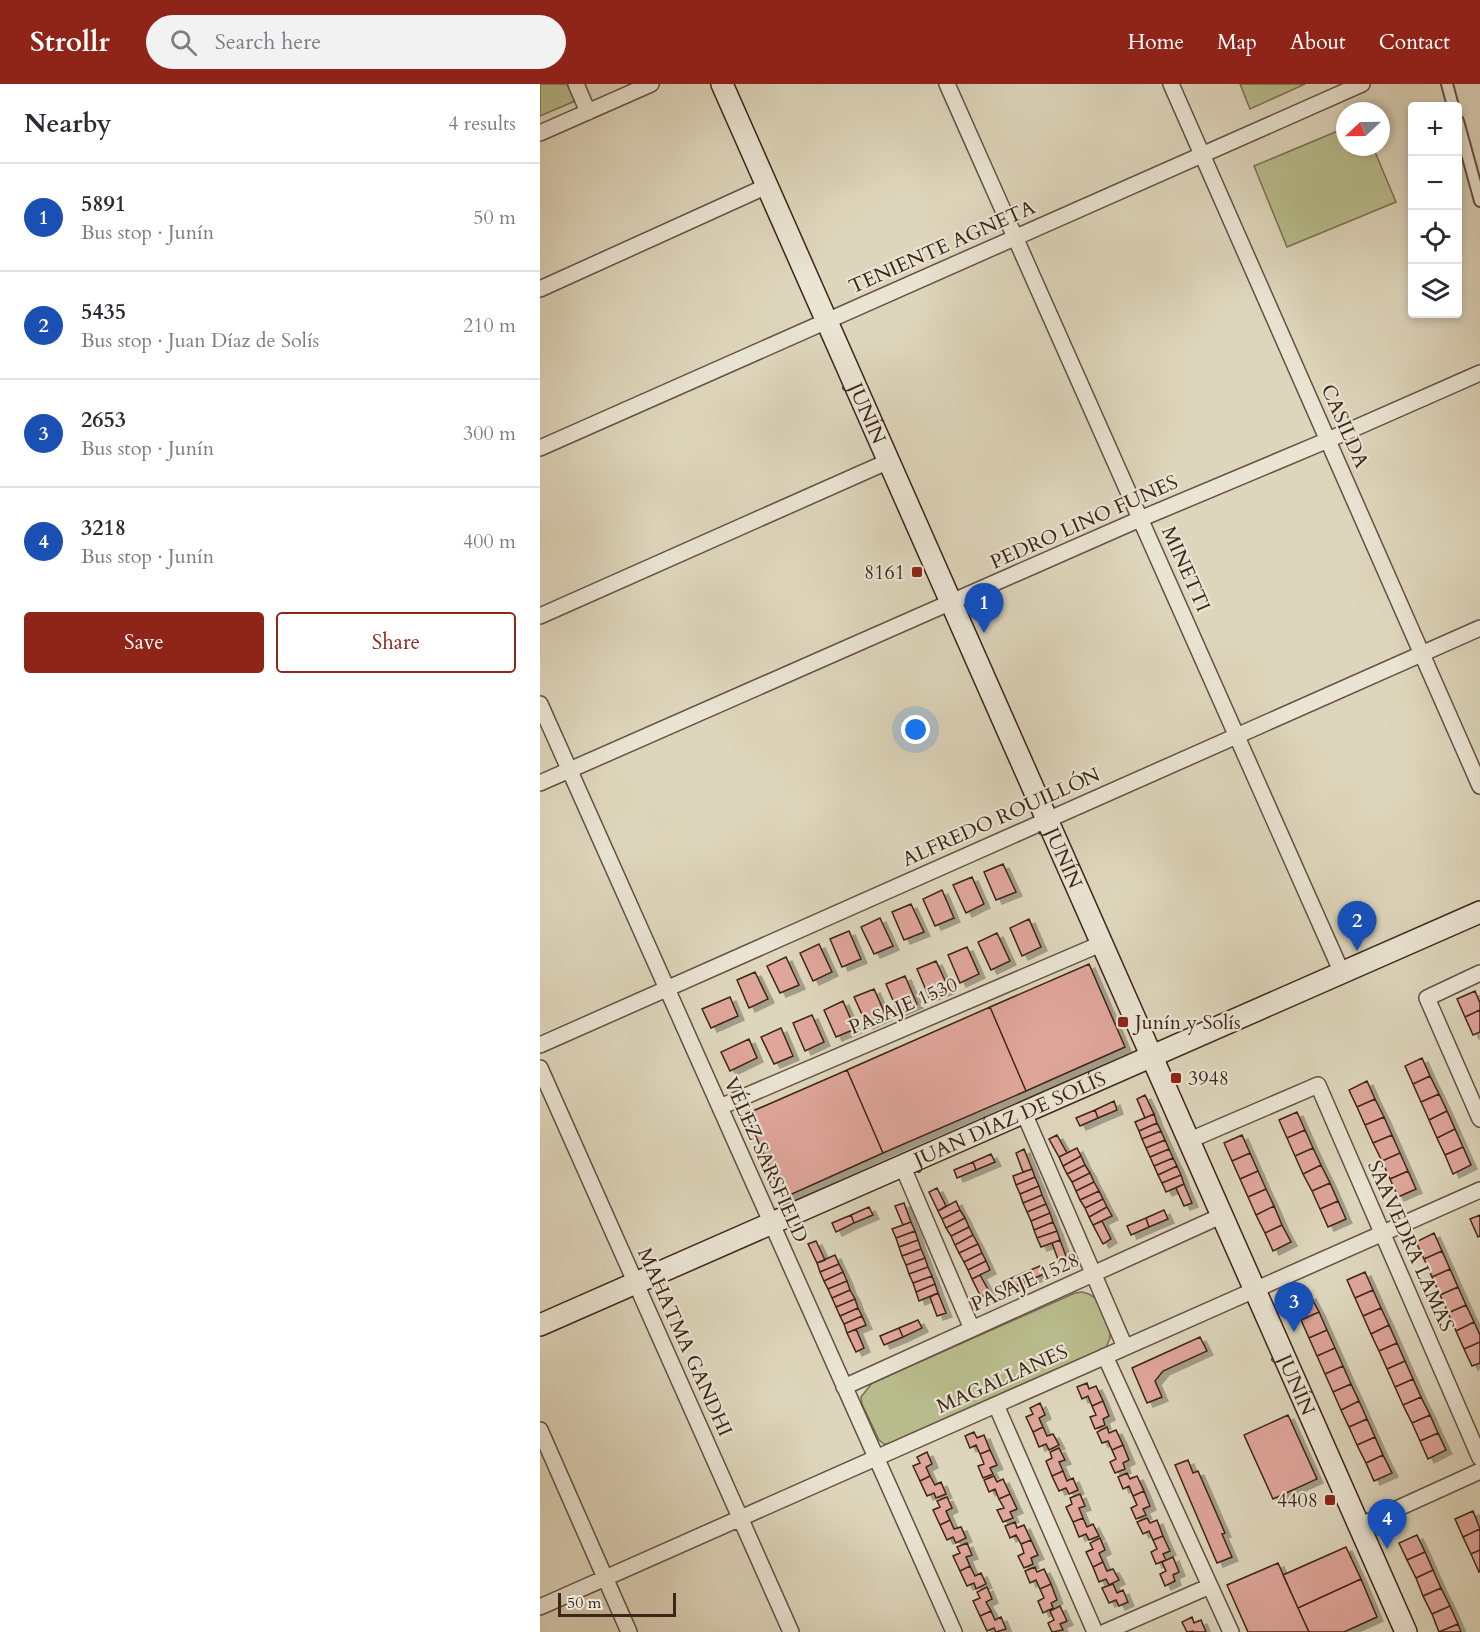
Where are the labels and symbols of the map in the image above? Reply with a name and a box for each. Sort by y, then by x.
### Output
north arrow [1336,102,1390,156]
street label: TENIENTE AGNETA [845,193,1040,300]
street label: JUNÍN [841,376,893,448]
street label: CASILDA [1315,380,1376,473]
street label: PEDRO LINO FUNES [986,468,1182,576]
street label: MINETTI [1155,522,1217,616]
place label: 8161 [864,559,905,586]
marker: 8161 [910,565,924,579]
pin: 1 [964,584,1004,633]
your location [901,715,930,744]
street label: ALFREDO ROUILLÓN [898,761,1104,873]
street label: JUNÍN [1037,820,1089,893]
pin: 2 [1338,902,1376,951]
street label: PASAJE 1530 [844,971,962,1041]
place label: Junín y Solís [1132,1009,1241,1036]
marker: Junín y Solís [1116,1015,1130,1029]
street label: JUAN DÍAZ DE SOLÍS [907,1065,1110,1174]
place label: 3948 [1188,1065,1229,1092]
marker: 3948 [1169,1071,1183,1085]
street label: VÉLEZ SARSFIELD [717,1073,815,1247]
street label: SAAVEDRA LAMAS [1361,1156,1461,1336]
street label: MAHATMA GANDHI [631,1243,739,1441]
street label: PASAJE 1528 [967,1246,1083,1318]
pin: 3 [1274,1282,1314,1332]
street label: MAGALLANES [932,1338,1072,1420]
street label: JUNÍN [1270,1347,1322,1419]
place label: 4408 [1277,1487,1318,1514]
marker: 4408 [1323,1493,1337,1507]
pin: 4 [1368,1500,1406,1549]
scale bar [558,1590,676,1618]

